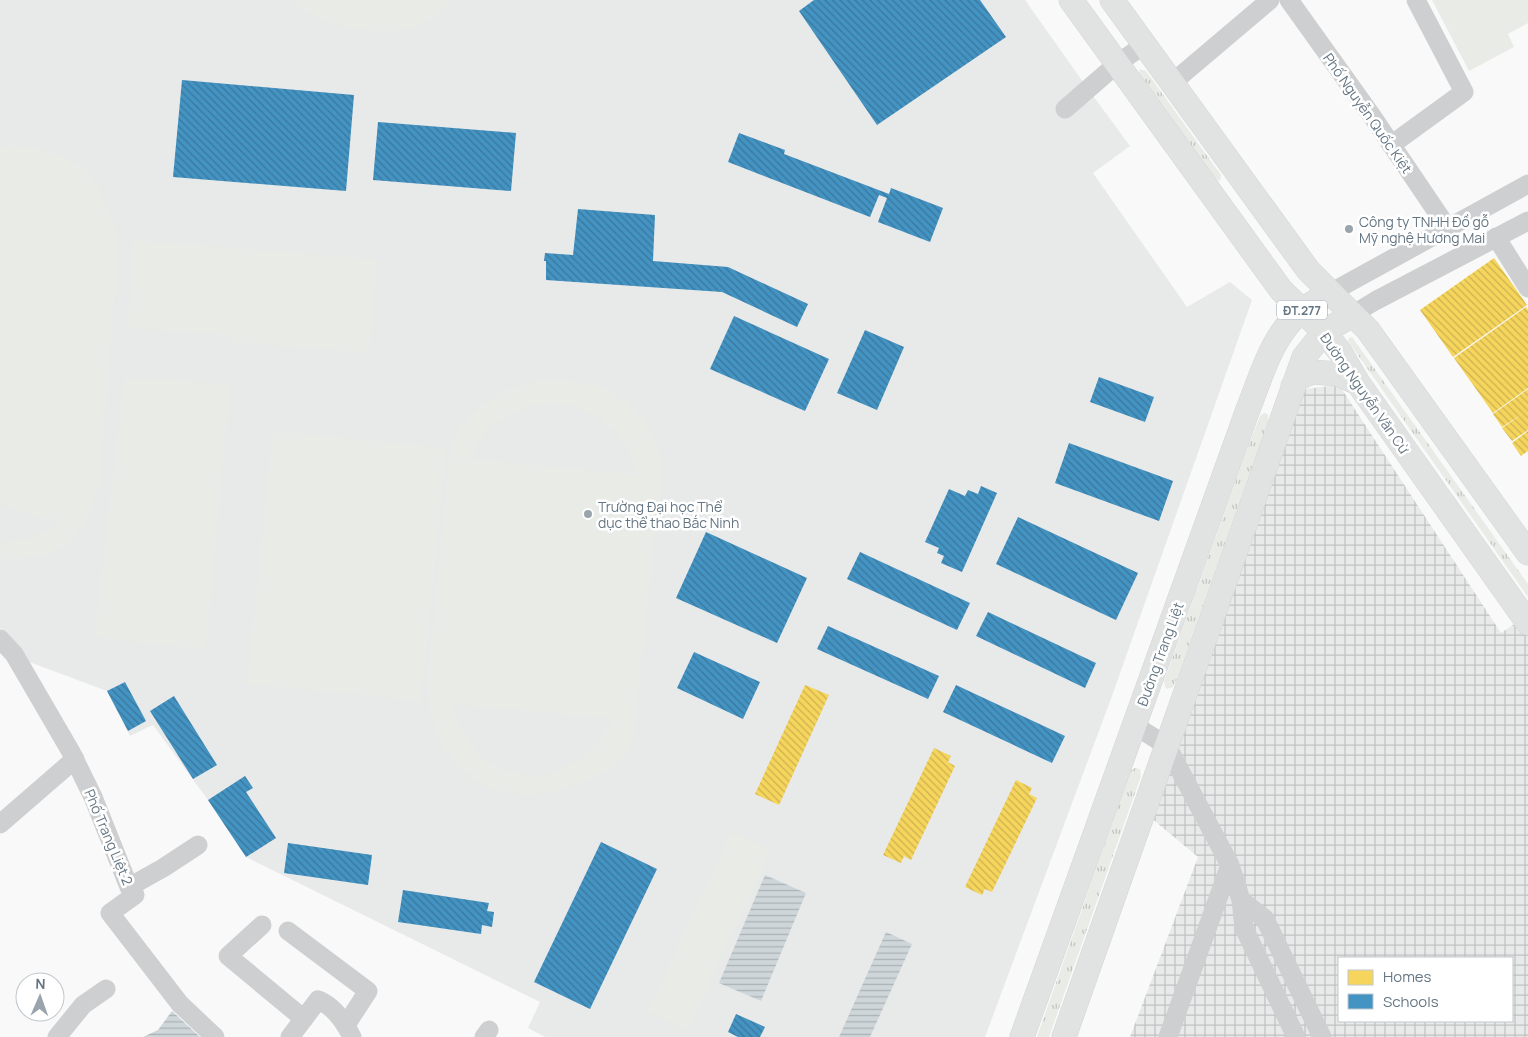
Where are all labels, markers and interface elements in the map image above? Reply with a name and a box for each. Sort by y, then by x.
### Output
street label: Phố Nguyễn Quốc Kiệt [1319,49,1417,177]
place label: Công ty TNHH Đồ gỗ Mỹ nghệ Hương Mai [1359,212,1489,247]
marker: Công ty TNHH Đồ gỗ Mỹ nghệ Hương Mai [1343,223,1355,235]
road number: ĐT.277 [1277,300,1327,320]
street label: Đường Nguyễn Văn Cừ [1316,329,1414,458]
place label: Trường Đại học Thể dục thể thao Bắc Ninh [598,497,739,532]
marker: Trường Đại học Thể dục thể thao Bắc Ninh [582,508,594,520]
street label: Đường Trang Liệt [1132,599,1188,709]
street label: Phố Trang Liệt 2 [80,786,138,888]
legend [1338,957,1513,1022]
text: Homes [1383,966,1432,987]
north arrow [15,972,65,1022]
text: N [35,974,46,993]
text: Schools [1383,991,1439,1012]

